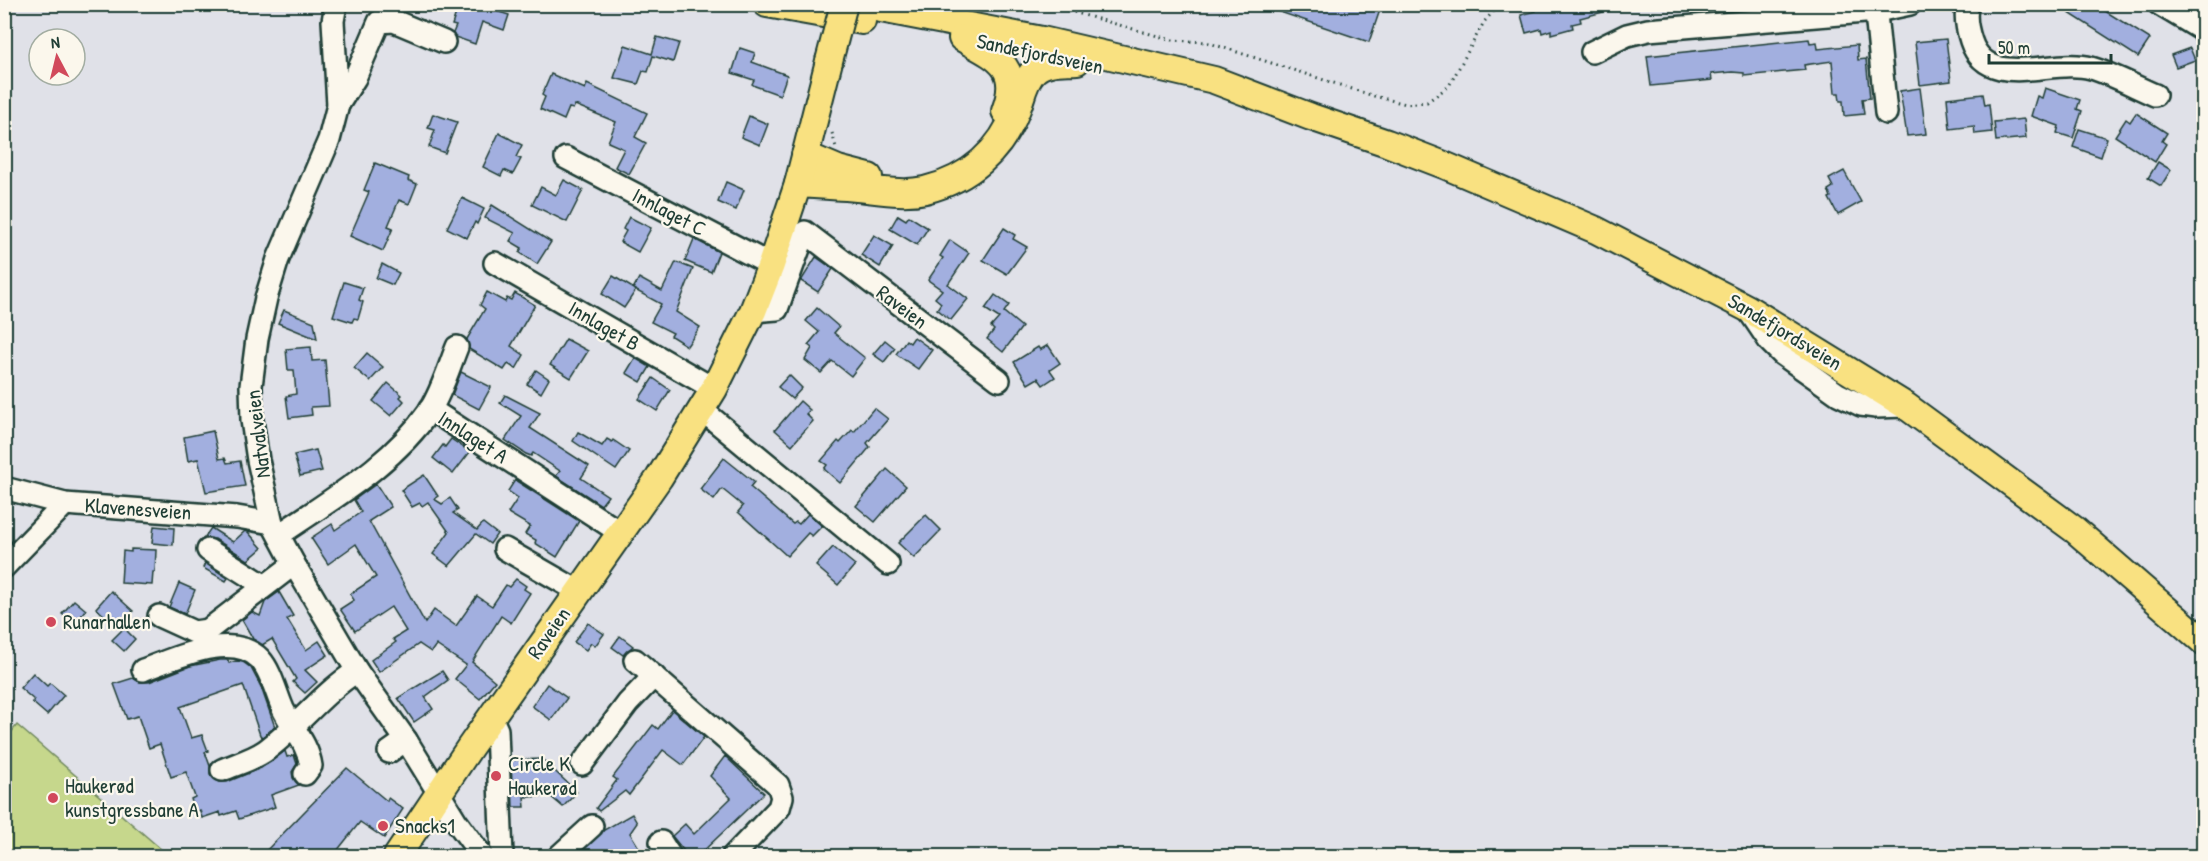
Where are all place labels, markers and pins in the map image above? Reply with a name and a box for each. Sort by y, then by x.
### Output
place label: Runarhallen [63,607,151,636]
marker: Runarhallen [44,615,58,629]
place label: Circle K Haukerød [508,749,577,802]
marker: Circle K Haukerød [489,769,503,783]
place label: Haukerød kunstgressbane A [65,771,199,824]
marker: Haukerød kunstgressbane A [46,791,60,805]
place label: Snacks1 [395,811,455,840]
marker: Snacks1 [376,819,390,833]

